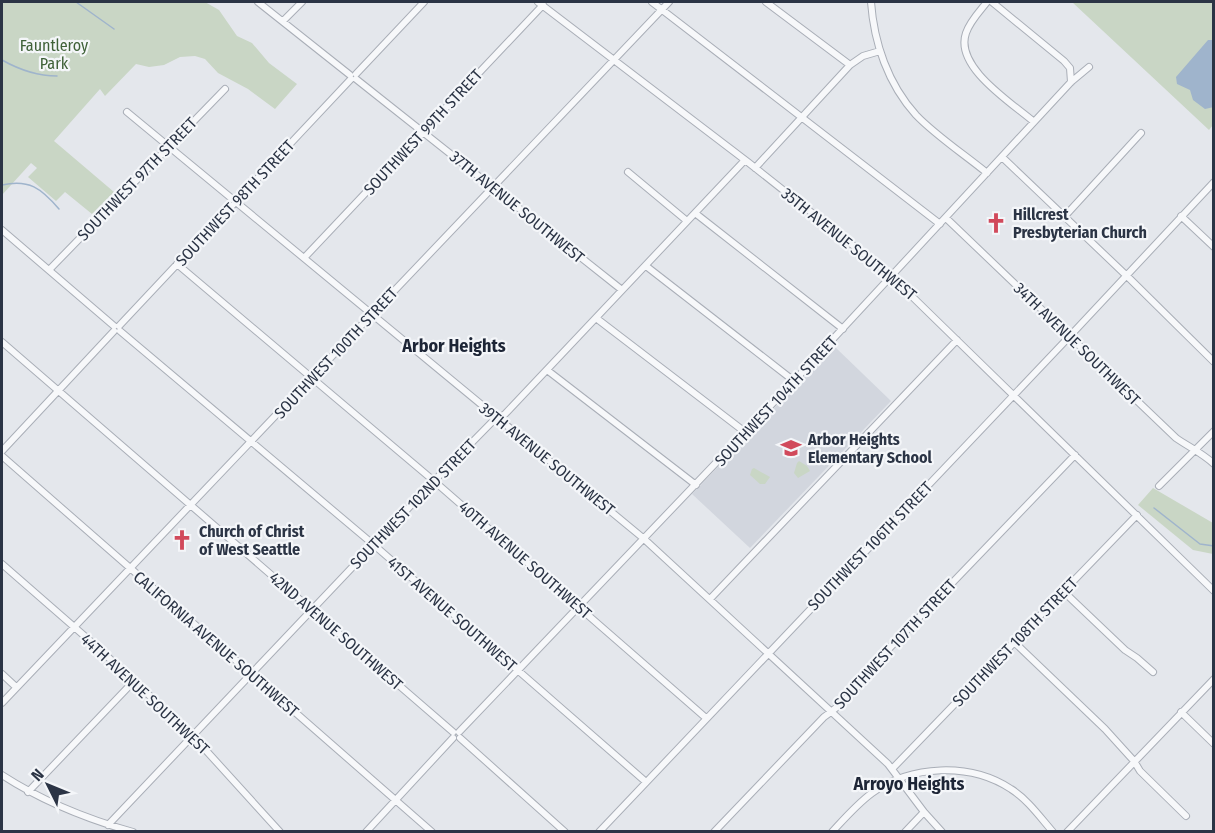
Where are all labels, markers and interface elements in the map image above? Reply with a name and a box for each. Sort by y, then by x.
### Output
park label: Fauntleroy Park [20,36,89,73]
street label: SOUTHWEST 99TH STREET [360,65,487,199]
street label: SOUTHWEST 97TH STREET [73,113,201,244]
street label: SOUTHWEST 98TH STREET [172,136,299,270]
street label: 37TH AVENUE SOUTHWEST [446,147,589,267]
street label: 35TH AVENUE SOUTHWEST [778,184,921,305]
place label: Hillcrest Presbyterian Church [1013,205,1147,242]
church icon: Hillcrest Presbyterian Church [984,211,1008,235]
street label: 34TH AVENUE SOUTHWEST [1010,279,1144,410]
street label: SOUTHWEST 100TH STREET [270,283,402,422]
street label: SOUTHWEST 104TH STREET [711,332,842,470]
district label: Arbor Heights [401,335,506,357]
street label: 39TH AVENUE SOUTHWEST [476,399,619,520]
place label: Arbor Heights Elementary School [807,430,933,467]
street label: SOUTHWEST 102ND STREET [346,435,480,573]
school or university icon: Arbor Heights Elementary School [779,436,803,460]
street label: SOUTHWEST 106TH STREET [804,477,937,614]
street label: 40TH AVENUE SOUTHWEST [455,497,596,623]
place label: Church of Christ of West Seattle [199,522,305,559]
church icon: Church of Christ of West Seattle [170,528,194,552]
street label: 41ST AVENUE SOUTHWEST [384,553,521,676]
street label: CALIFORNIA AVENUE SOUTHWEST [130,567,303,721]
street label: 42ND AVENUE SOUTHWEST [265,568,407,694]
street label: SOUTHWEST 108TH STREET [948,573,1082,710]
street label: SOUTHWEST 107TH STREET [830,575,960,713]
street label: 44TH AVENUE SOUTHWEST [77,630,214,759]
north arrow [18,755,78,815]
text: N [27,765,48,785]
district label: Arroyo Heights [853,773,965,795]

